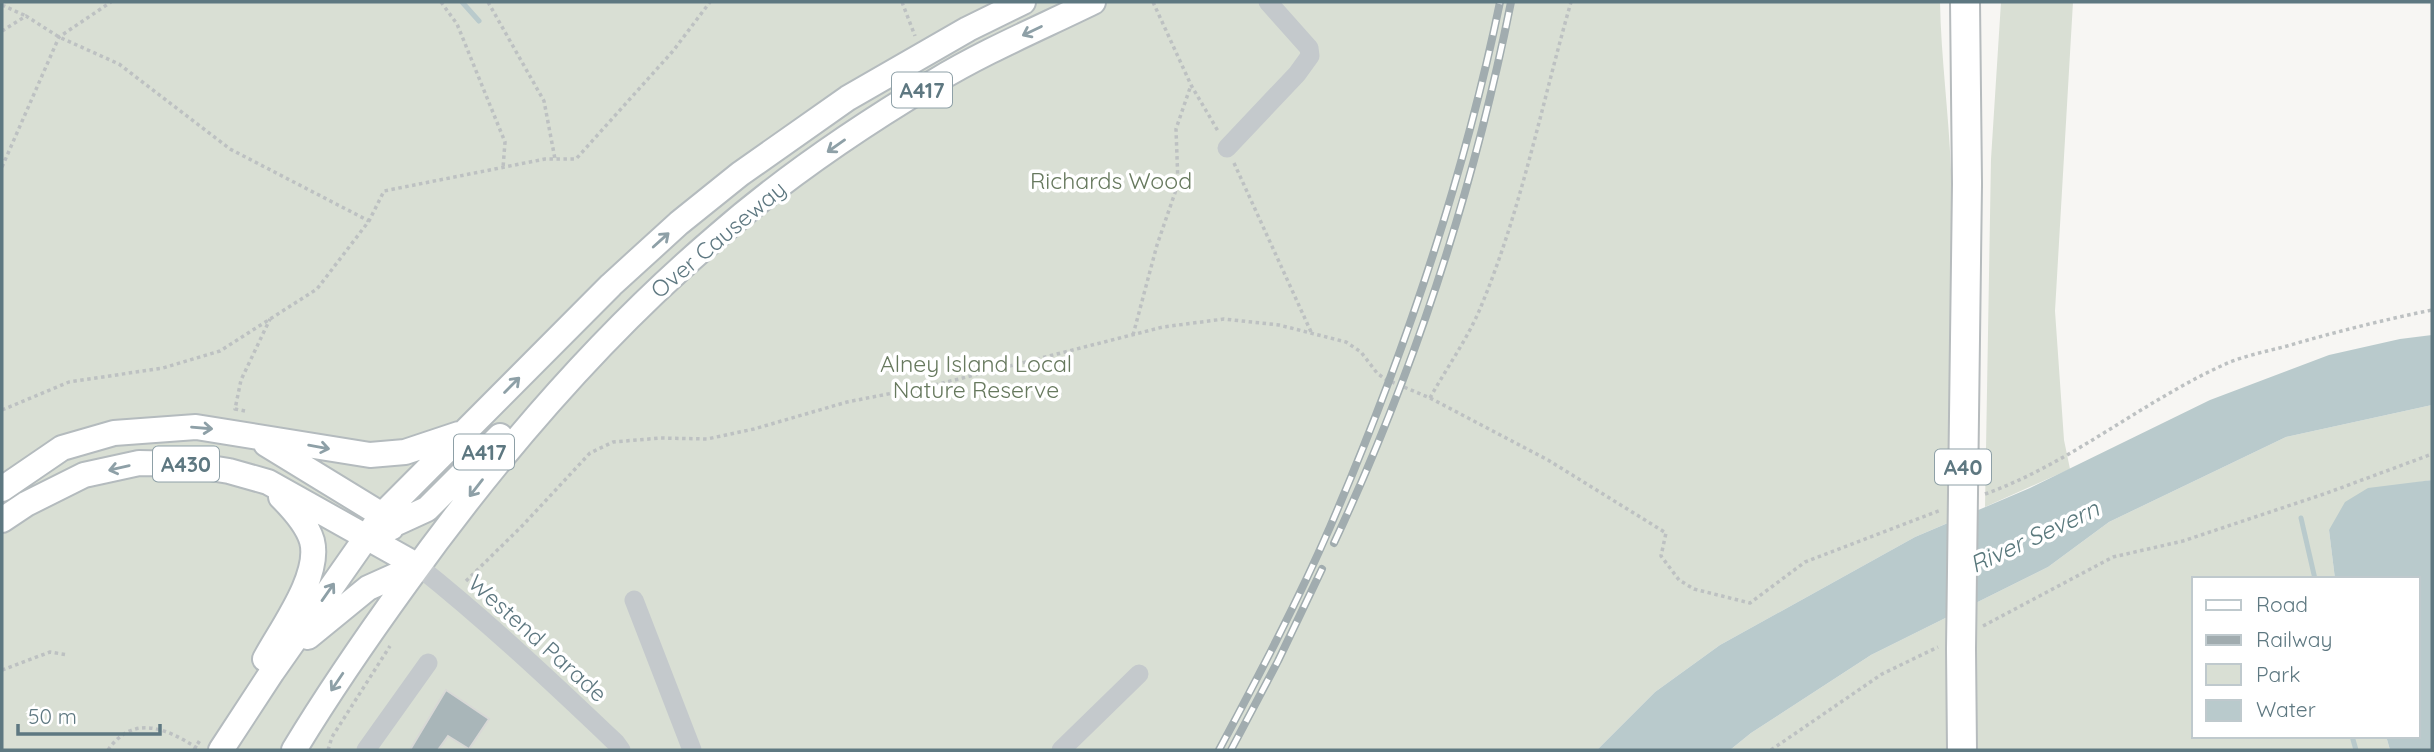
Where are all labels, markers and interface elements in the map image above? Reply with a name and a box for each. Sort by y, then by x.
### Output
one-way arrow [1022,25,1043,38]
road number: A417 [892,72,952,108]
one-way arrow [827,139,846,153]
park label: Richards Wood [1030,166,1192,195]
street label: Over Causeway [644,174,792,304]
one-way arrow [652,231,669,248]
park label: Alney Island Local Nature Reserve [880,349,1072,404]
one-way arrow [503,377,520,394]
one-way arrow [190,422,213,435]
road number: A417 [454,434,514,470]
one-way arrow [307,441,330,455]
road number: A430 [153,447,219,482]
road number: A40 [1935,449,1991,484]
one-way arrow [108,461,131,475]
one-way arrow [468,478,483,497]
water label: River Severn [1965,492,2104,579]
street label: Westend Parade [463,568,613,708]
legend [2192,577,2420,738]
one-way arrow [321,583,335,602]
text: Road [2256,591,2308,617]
text: Railway [2256,626,2332,652]
text: Park [2256,661,2300,687]
one-way arrow [329,672,344,691]
scale bar [18,692,159,736]
text: Water [2256,696,2316,722]
text: 50 m [28,703,77,729]

